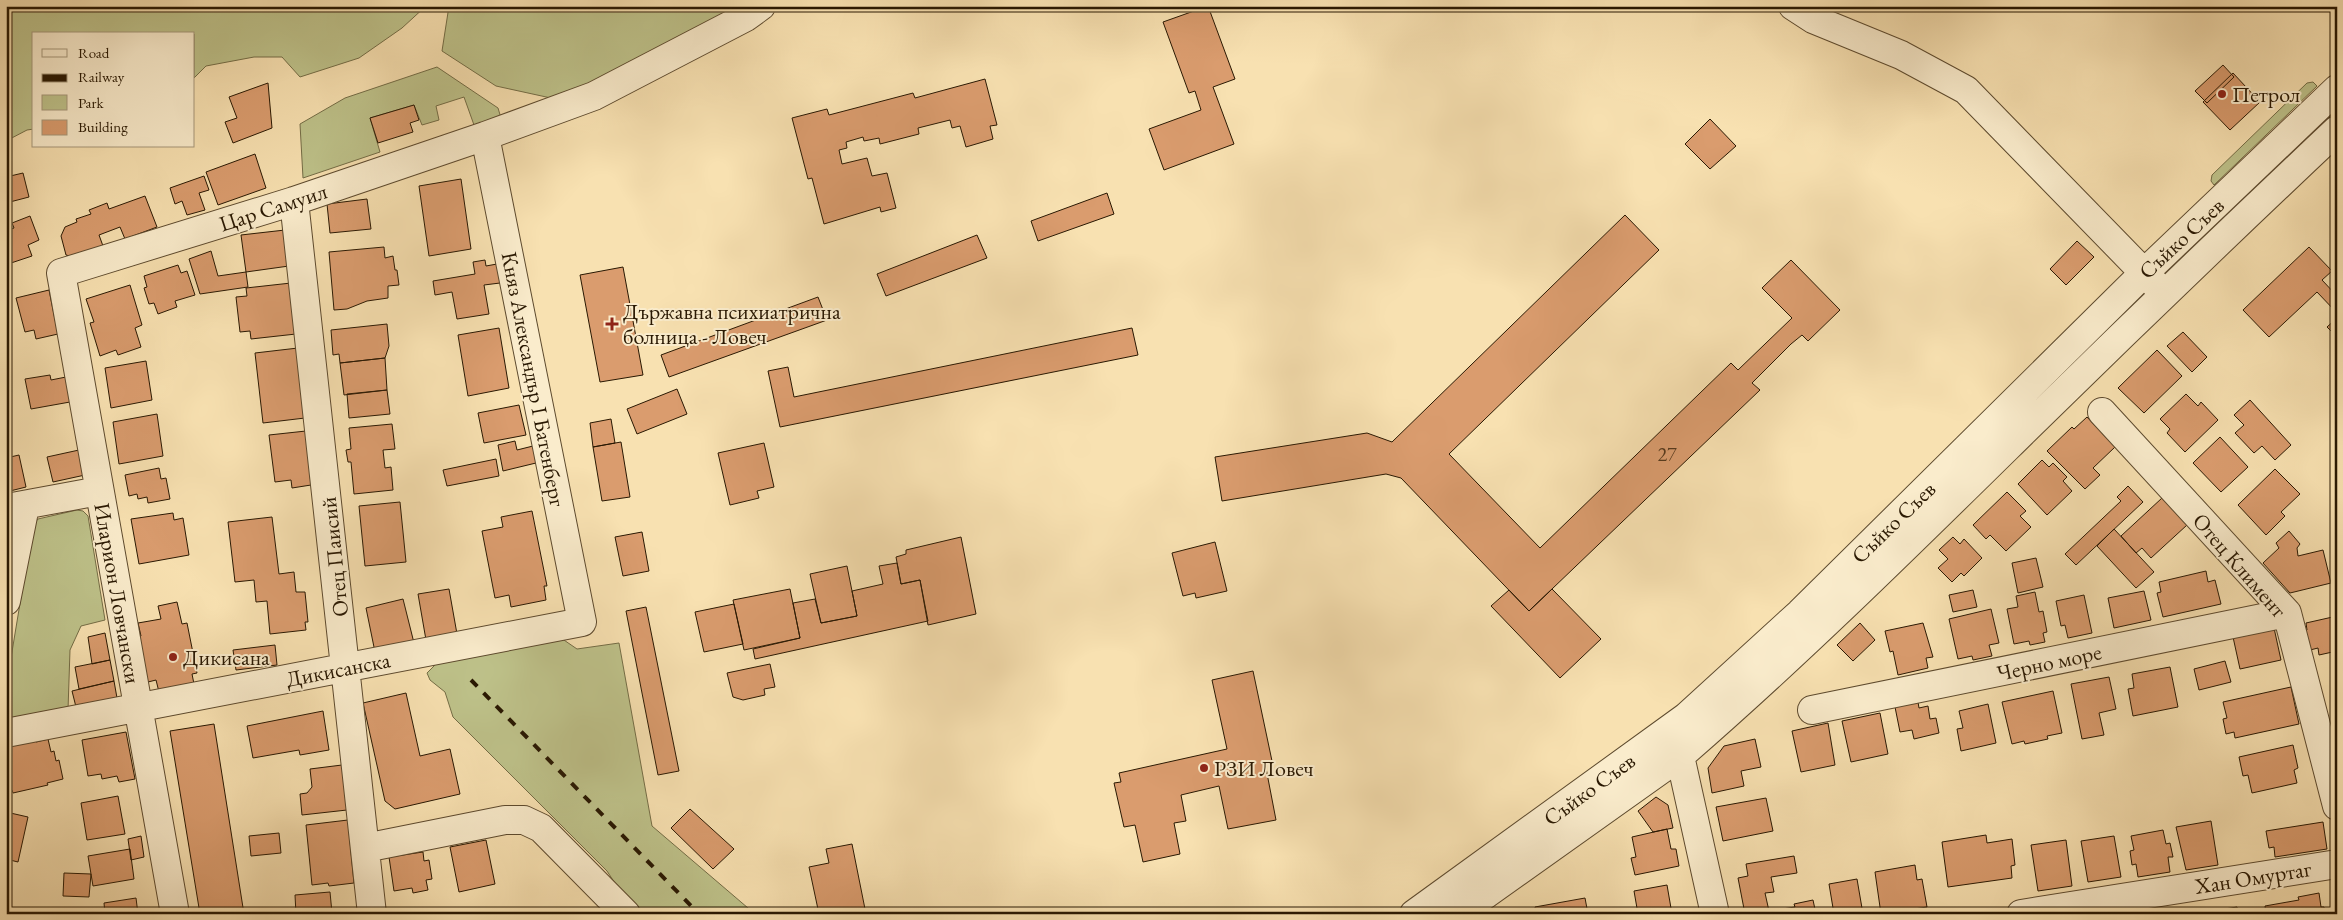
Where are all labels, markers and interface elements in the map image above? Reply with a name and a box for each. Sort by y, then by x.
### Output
legend [32,32,195,148]
text: Road [78,43,110,62]
text: Railway [78,67,125,86]
place label: Петрол [2232,80,2301,109]
marker: Петрол [2216,88,2228,100]
text: Park [78,93,105,112]
text: Building [78,117,128,136]
street label: Цар Самуил [216,176,331,239]
street label: Съйко Съев [2132,191,2230,285]
street label: Княз Александър I Батенберг [495,249,572,509]
place label: Държавна психиатрична болница - Ловеч [623,297,841,351]
marker: Държавна психиатрична болница - Ловеч [605,317,619,331]
house number: 27 [1657,441,1677,467]
street label: Съйко Съев [1845,475,1942,570]
street label: Отец Паисий [314,495,355,618]
street label: Иларион Ловчански [87,500,148,686]
street label: Отец Климент [2186,507,2293,624]
street label: Черно море [1994,637,2105,688]
place label: Дикисана [183,643,270,672]
street label: Дикисанска [283,645,393,694]
marker: Дикисана [167,651,179,663]
street label: Съйко Съев [1538,746,1641,833]
place label: РЗИ Ловеч [1214,754,1314,783]
marker: РЗИ Ловеч [1198,762,1210,774]
street label: Хан Омуртаг [2192,854,2314,901]

